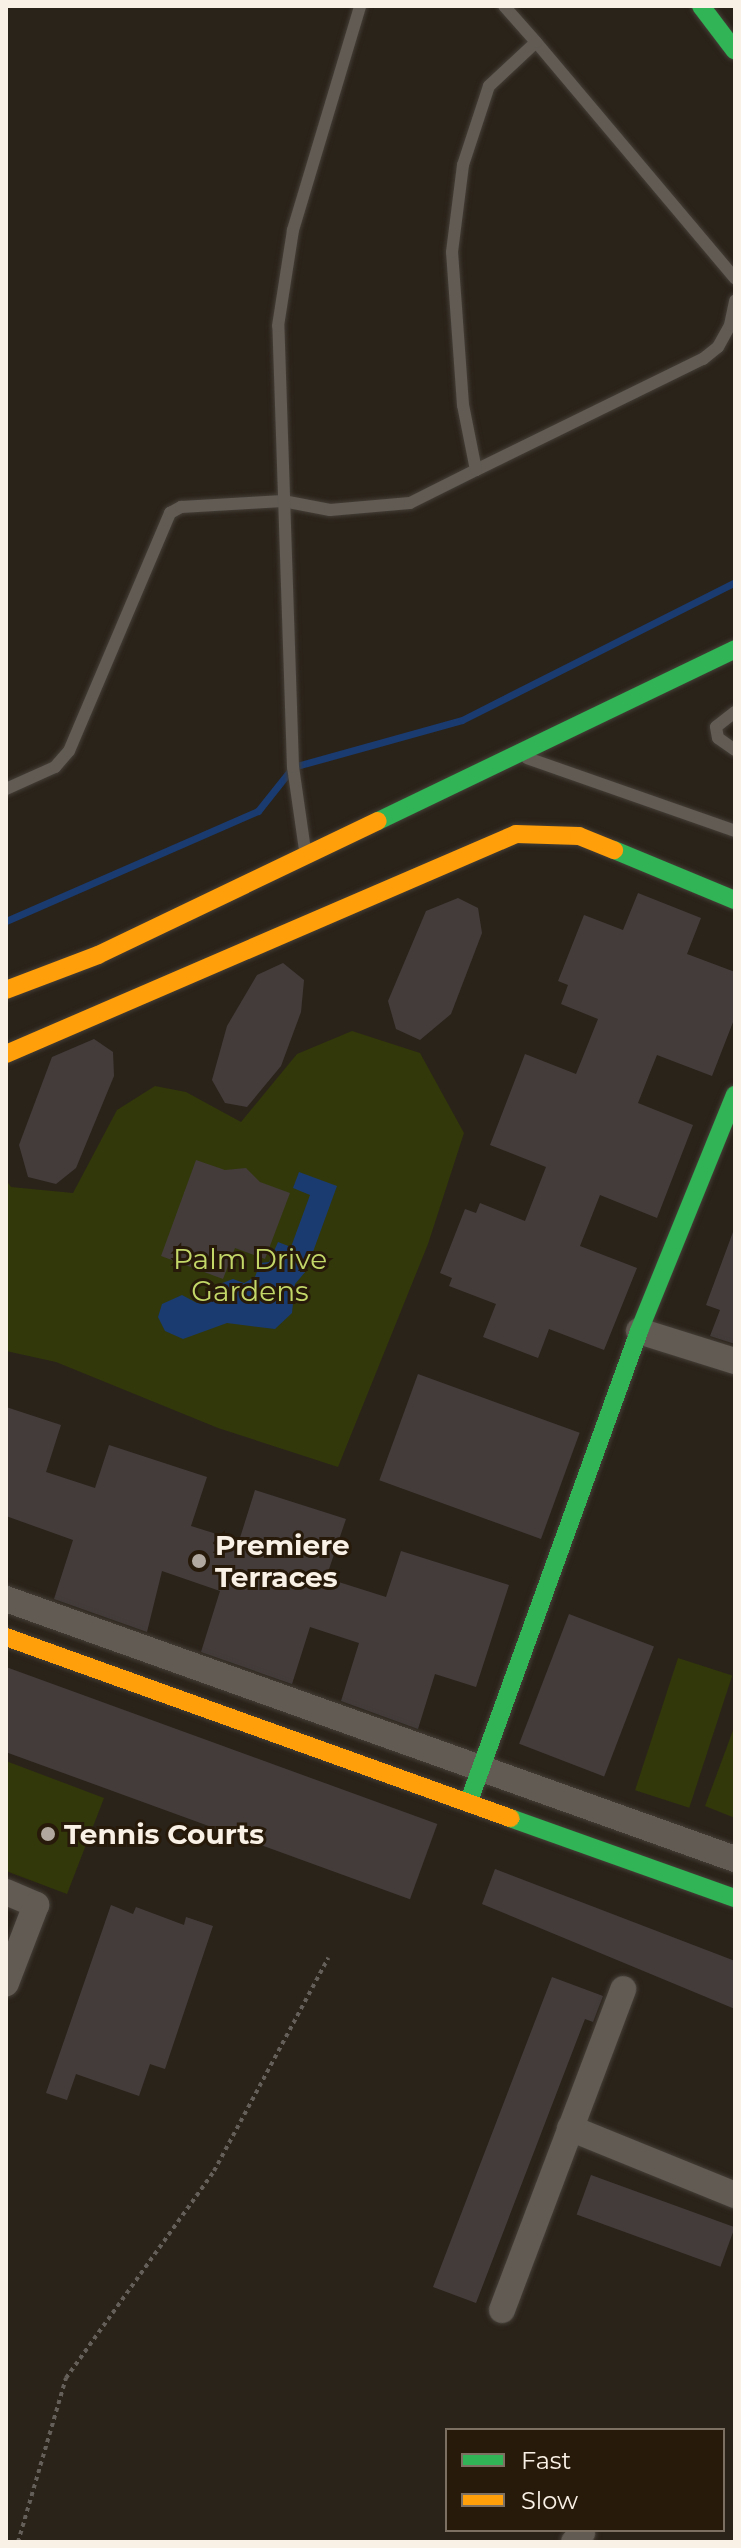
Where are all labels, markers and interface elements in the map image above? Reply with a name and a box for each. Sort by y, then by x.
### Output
park label: Palm Drive Gardens [173,1242,327,1308]
place label: Premiere Terraces [215,1528,350,1594]
marker: Premiere Terraces [190,1552,208,1570]
place label: Tennis Courts [64,1817,264,1851]
marker: Tennis Courts [39,1825,57,1843]
legend [445,2428,725,2532]
text: Fast [521,2446,571,2475]
text: Slow [521,2486,578,2515]

